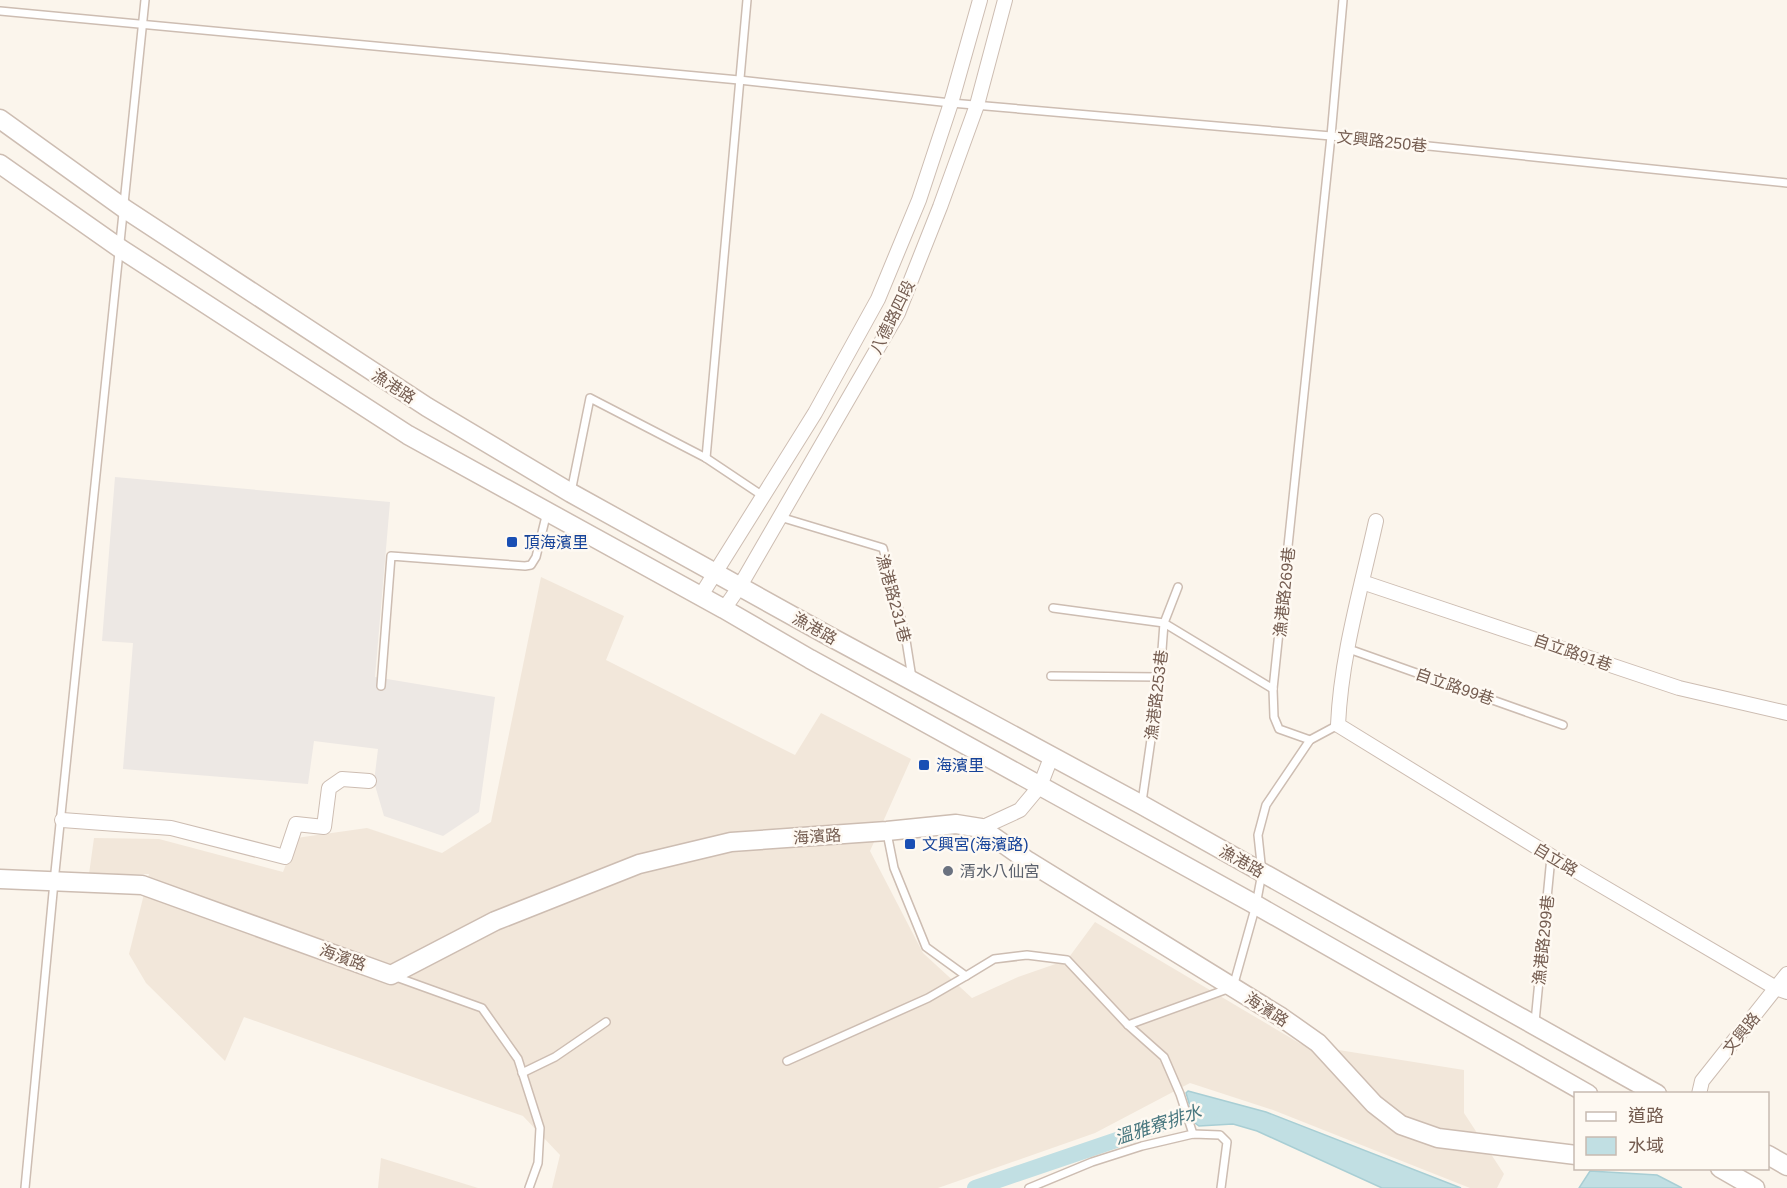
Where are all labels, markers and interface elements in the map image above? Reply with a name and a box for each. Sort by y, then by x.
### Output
street label: 文興路250巷 [1336,128,1428,155]
street label: 八德路四段 [867,278,918,357]
street label: 漁港路 [369,366,418,407]
place label: 頂海濱里 [524,534,588,551]
marker: 頂海濱里 [505,535,519,549]
street label: 漁港路269巷 [1271,546,1298,638]
street label: 漁港路231巷 [874,552,913,644]
street label: 漁港路 [790,609,840,648]
street label: 自立路91巷 [1531,631,1614,674]
street label: 漁港路253巷 [1143,649,1170,741]
street label: 自立路99巷 [1413,665,1496,708]
place label: 海濱里 [936,757,984,774]
marker: 海濱里 [917,758,931,772]
street label: 海濱路 [792,826,842,847]
place label: 文興宮(海濱路) [922,836,1029,853]
marker: 文興宮(海濱路) [903,837,917,851]
street label: 自立路 [1531,840,1581,879]
street label: 漁港路 [1217,842,1267,881]
place label: 清水八仙宮 [960,863,1040,880]
marker: 清水八仙宮 [941,864,955,878]
street label: 漁港路299巷 [1530,894,1557,986]
street label: 海濱路 [317,941,368,974]
street label: 海濱路 [1242,989,1291,1030]
street label: 文興路 [1720,1009,1763,1057]
legend [1574,1092,1769,1170]
water label: 溫雅寮排水 [1112,1101,1205,1148]
text: 道路 [1628,1106,1664,1126]
text: 水域 [1628,1136,1664,1156]

